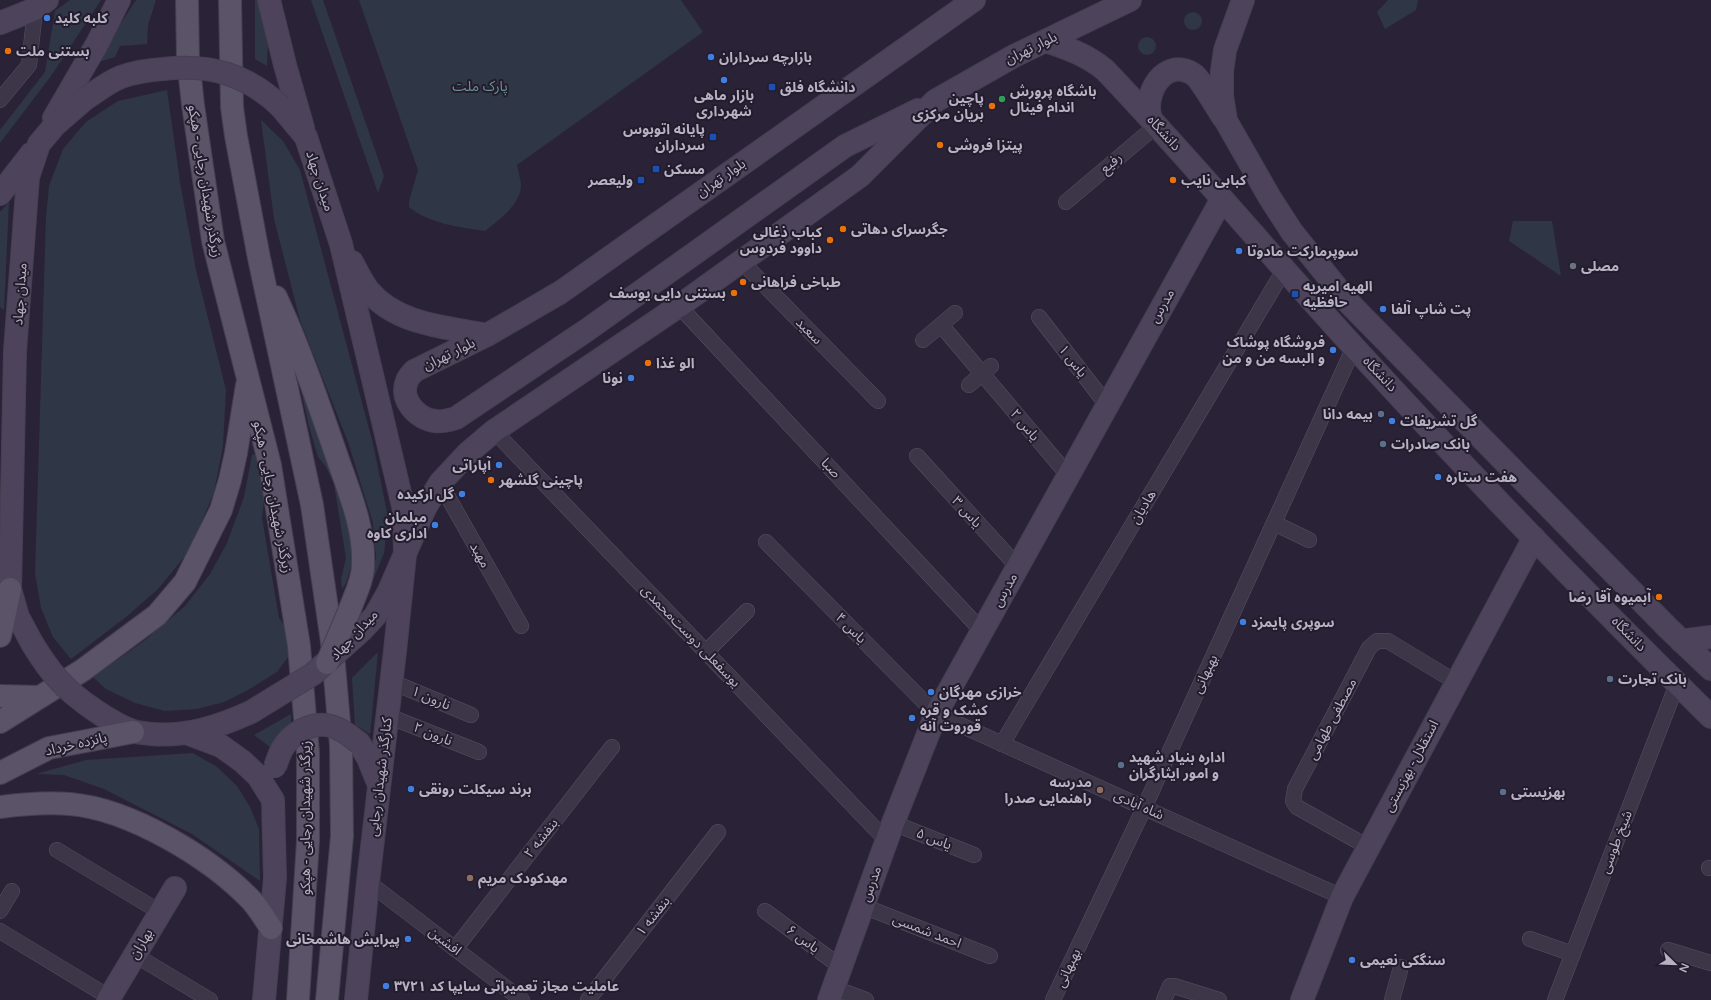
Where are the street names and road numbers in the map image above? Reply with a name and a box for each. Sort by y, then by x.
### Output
street label: بلوار تهران [1002,28,1060,68]
street label: زیرگذر شهیدان رجایی - هپکو [183,103,225,259]
street label: دانشگاه [1143,112,1185,155]
street label: میدان جهاد [302,149,338,213]
street label: رفیع [1096,149,1127,179]
street label: بلوار تهران [693,155,749,201]
street label: میدان جهاد [9,262,31,326]
street label: مدرس [1146,286,1178,326]
street label: سعید [792,314,826,348]
street label: بلوار تهران [420,334,478,374]
street label: یاس ۱ [1055,341,1091,381]
street label: دانشگاه [1359,353,1401,396]
street label: یاس ۲ [1007,405,1043,445]
street label: زیرگذر شهیدان رجایی - هپکو [249,420,296,575]
street label: صبا [817,454,845,482]
street label: هادیان [1126,487,1160,527]
street label: یاس ۳ [948,493,986,531]
street label: مهبد [466,539,494,571]
street label: مدرس [989,570,1021,610]
street label: یوسفعلی دوست‌محمدی [638,581,744,691]
street label: میدان جهاد [326,606,382,664]
street label: یاس ۴ [832,609,870,647]
street label: دانشگاه [1608,613,1650,655]
street label: بهبهانی [1189,652,1221,696]
street label: مصطفی طهامی [1303,675,1361,763]
street label: نارون ۱ [409,682,453,714]
street label: کنارگذر شهیدان رجایی [364,716,396,838]
street label: استقلال- بهزیستی [1380,717,1442,815]
street label: نارون ۲ [411,719,455,750]
street label: پانزده خرداد [43,729,109,760]
street label: زیرگذر شهیدان رجایی - هپکو [297,741,315,895]
street label: شاه آبادی [1111,786,1167,824]
street label: شیخ طوسی [1596,808,1638,877]
street label: بنفشه ۲ [520,815,562,861]
street label: یاس ۵ [914,824,954,854]
street label: مدرس [857,864,885,904]
street label: بنفشه ۱ [632,893,674,939]
street label: احمد شمسی [890,910,964,952]
street label: یاس ۶ [783,921,823,957]
street label: افشین [425,923,465,959]
street label: بهاران [125,925,157,962]
street label: بهبهانی [1052,946,1084,990]

